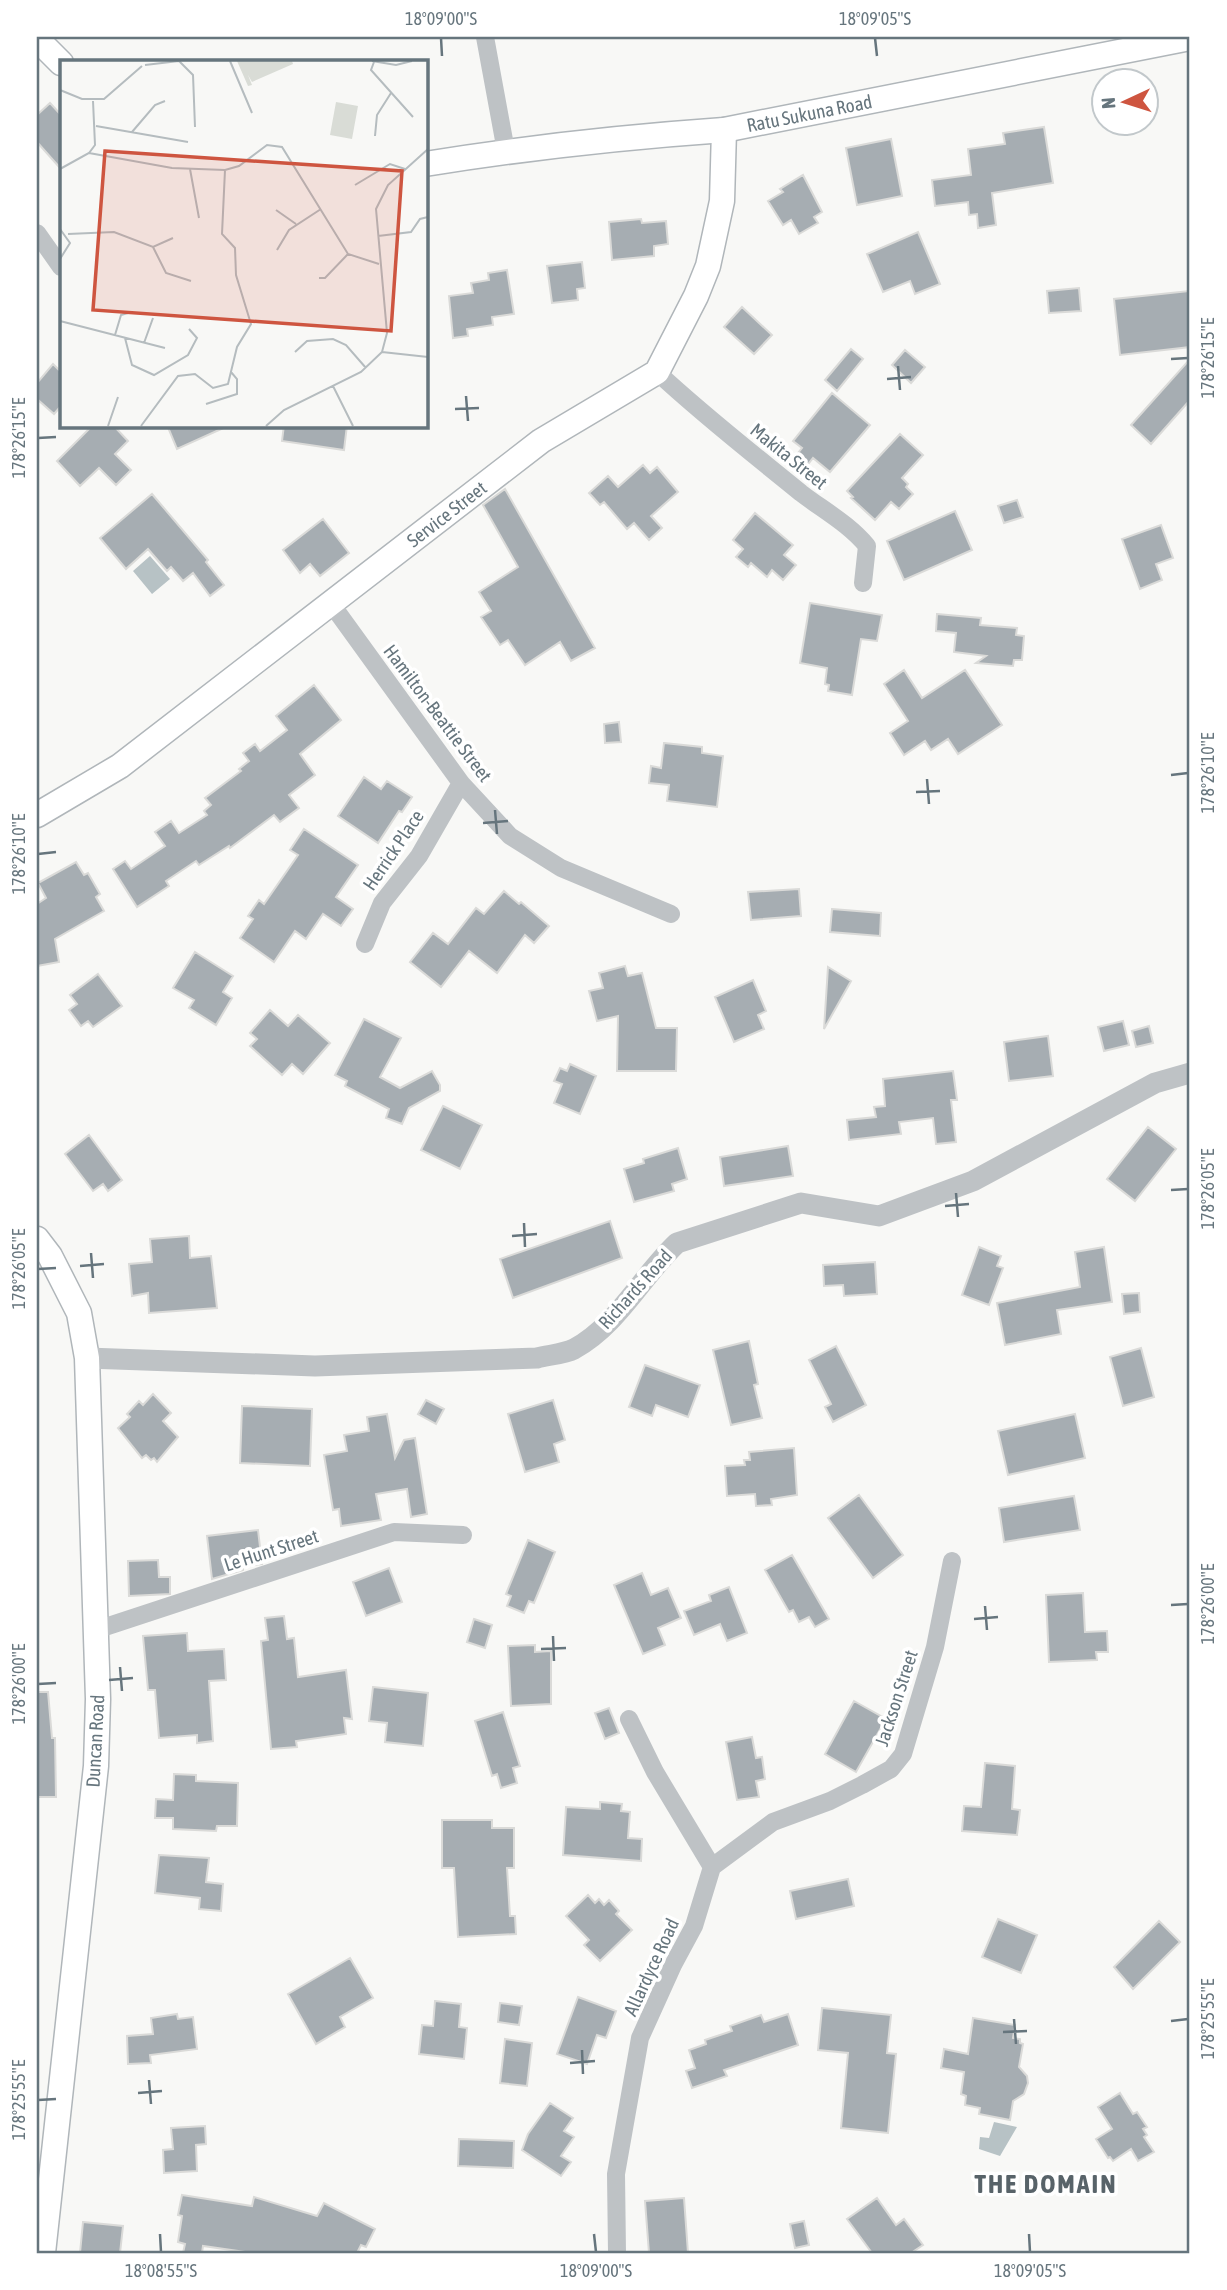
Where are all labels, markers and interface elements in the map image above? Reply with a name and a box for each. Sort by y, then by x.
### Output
text: 18°09'00"S [405,8,477,29]
text: 18°09'05"S [839,8,911,29]
inset map [60,60,427,427]
north arrow [1090,66,1160,136]
street label: Ratu Sukuna Road [745,90,874,136]
text: N [1097,97,1119,110]
text: 178°26'15"E [1197,317,1218,398]
text: 178°26'15"E [8,397,29,478]
street label: Makita Street [746,418,832,494]
street label: Service Street [403,476,491,551]
street label: Hamilton-Beattie Street [379,640,497,786]
text: 178°26'10"E [1197,732,1218,813]
street label: Herrick Place [358,806,428,894]
text: 178°26'10"E [8,813,29,894]
text: 178°26'05"E [1197,1148,1218,1229]
text: 178°26'05"E [8,1228,29,1309]
street label: Richards Road [594,1245,676,1333]
street label: Le Hunt Street [221,1524,321,1576]
text: 178°26'00"E [1197,1563,1218,1644]
text: 178°26'00"E [8,1643,29,1724]
street label: Jackson Street [870,1647,922,1749]
street label: Duncan Road [82,1694,108,1788]
street label: Allardyce Road [619,1915,683,2019]
text: 178°25'55"E [1197,1978,1218,2059]
text: 178°25'55"E [8,2059,29,2140]
district label: THE DOMAIN [974,2169,1118,2199]
text: 18°08'55"S [125,2260,197,2281]
text: 18°09'00"S [560,2260,632,2281]
text: 18°09'05"S [994,2260,1066,2281]

